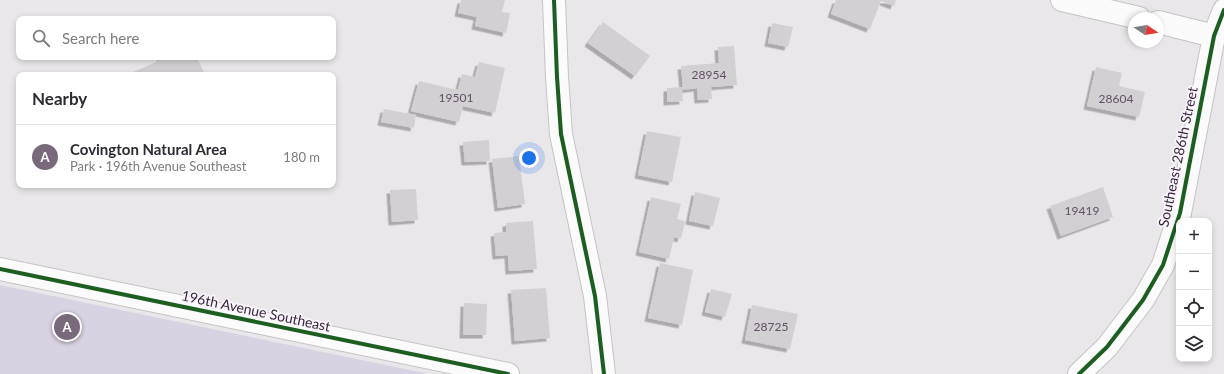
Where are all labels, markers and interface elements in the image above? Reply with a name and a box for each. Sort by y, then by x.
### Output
north arrow [1128,12,1164,48]
search box [16,16,336,60]
icon: search [30,27,52,49]
text: Search here [62,29,139,47]
house number: 28954 [692,67,726,82]
street label: Southeast 286th Street [1154,85,1201,228]
text: Nearby [32,88,87,109]
house number: 19501 [439,90,473,105]
house number: 28604 [1099,91,1133,106]
text: Covington Natural Area [70,140,227,158]
your location [519,148,539,168]
text: A [40,149,50,165]
text: 180 m [283,149,320,165]
text: Park · 196th Avenue Southeast [70,158,246,174]
house number: 19419 [1065,203,1099,218]
map controls [1176,218,1212,362]
button: + [1176,218,1212,254]
button: − [1176,254,1212,290]
street label: 196th Avenue Southeast [180,286,332,335]
button: locate [1176,290,1212,326]
pin: A [54,312,80,342]
house number: 28725 [754,319,788,334]
button: layers [1176,326,1212,362]

